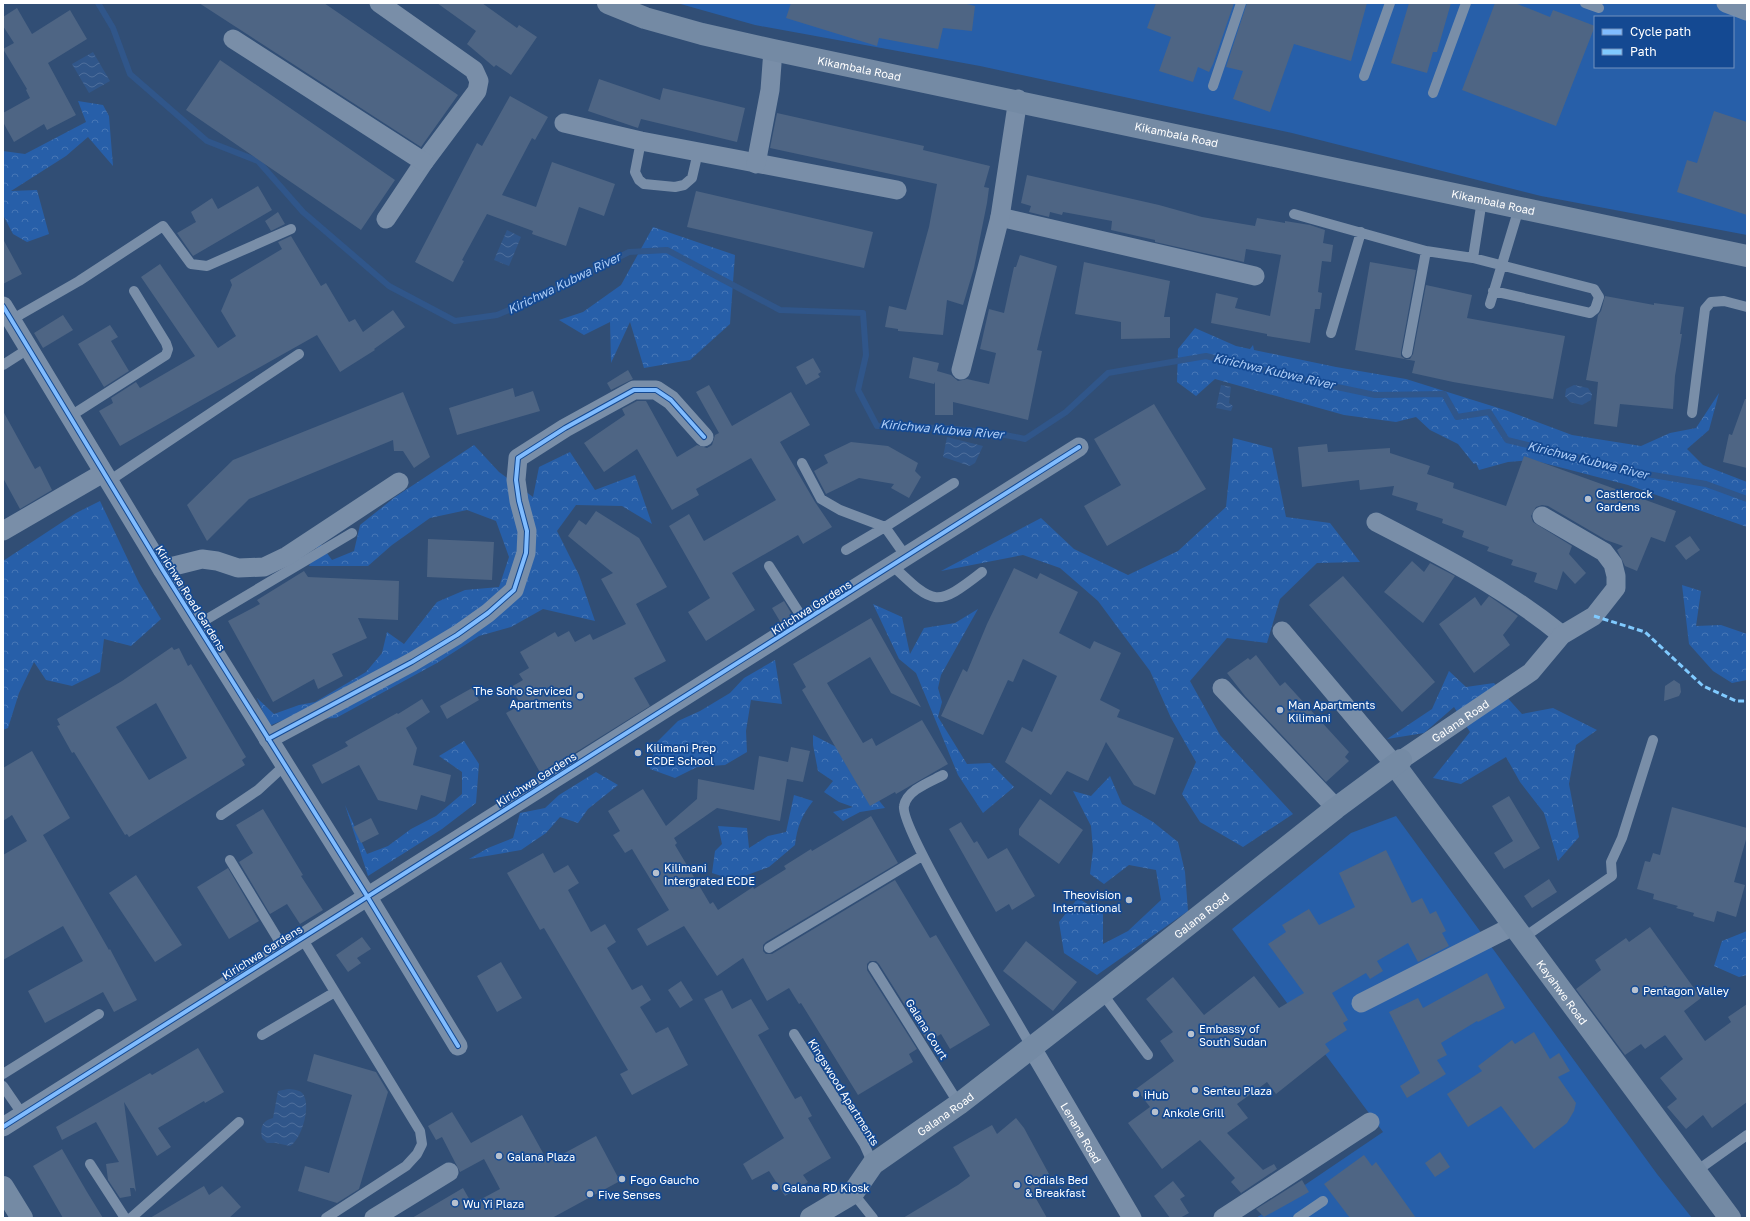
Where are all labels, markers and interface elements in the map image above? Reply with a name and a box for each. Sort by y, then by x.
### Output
legend [1594,16,1734,68]
text: Cycle path [1630,24,1691,39]
text: Path [1630,44,1657,59]
street label: Kikambala Road [816,53,902,83]
street label: Kikambala Road [1134,119,1219,149]
street label: Kikambala Road [1450,186,1536,217]
water label: Kirichwa Kubwa River [505,248,625,317]
water label: Kirichwa Kubwa River [1212,350,1338,393]
water label: Kirichwa Kubwa River [880,416,1007,442]
water label: Kirichwa Kubwa River [1526,438,1652,483]
place label: Castlerock Gardens [1596,487,1653,513]
marker: Castlerock Gardens [1583,494,1593,504]
street label: Kirichwa Road Gardens [153,543,229,653]
street label: Kirichwa Gardens [769,577,854,637]
place label: The Soho Serviced Apartments [473,684,572,710]
marker: The Soho Serviced Apartments [575,691,585,701]
street label: Galana Road [1429,696,1491,744]
place label: Man Apartments Kilimani [1288,698,1376,724]
marker: Man Apartments Kilimani [1275,705,1285,715]
place label: Kilimani Prep ECDE School [646,741,716,767]
marker: Kilimani Prep ECDE School [633,748,643,758]
street label: Kirichwa Gardens [494,749,579,809]
place label: Kilimani Intergrated ECDE [664,861,755,887]
marker: Kilimani Intergrated ECDE [651,868,661,878]
place label: Theovision International [1053,888,1121,914]
street label: Galana Road [1171,889,1231,941]
marker: Theovision International [1124,895,1134,905]
street label: Kirichwa Gardens [220,922,305,982]
street label: Kayahwe Road [1535,957,1591,1027]
place label: Pentagon Valley [1643,984,1729,997]
marker: Pentagon Valley [1630,985,1640,995]
street label: Galana Court [903,996,951,1062]
place label: Embassy of South Sudan [1199,1022,1267,1048]
marker: Embassy of South Sudan [1186,1029,1196,1039]
street label: Kingswood Apartments [806,1036,882,1148]
place label: Senteu Plaza [1203,1084,1272,1097]
marker: Senteu Plaza [1190,1085,1200,1095]
place label: iHub [1144,1088,1169,1101]
street label: Galana Road [914,1089,976,1138]
marker: iHub [1131,1089,1141,1099]
street label: Lenana Road [1059,1100,1105,1165]
place label: Ankole Grill [1163,1106,1225,1119]
marker: Ankole Grill [1150,1107,1160,1117]
place label: Galana Plaza [507,1150,575,1163]
marker: Galana Plaza [494,1151,504,1161]
place label: Fogo Gaucho [630,1173,700,1186]
place label: Godials Bed & Breakfast [1025,1173,1088,1199]
marker: Fogo Gaucho [617,1174,627,1184]
marker: Godials Bed & Breakfast [1012,1180,1022,1190]
place label: Galana RD Kiosk [783,1181,870,1194]
marker: Galana RD Kiosk [770,1182,780,1192]
place label: Five Senses [598,1188,661,1201]
marker: Five Senses [585,1189,595,1199]
place label: Wu Yi Plaza [463,1197,524,1210]
marker: Wu Yi Plaza [450,1198,460,1208]

